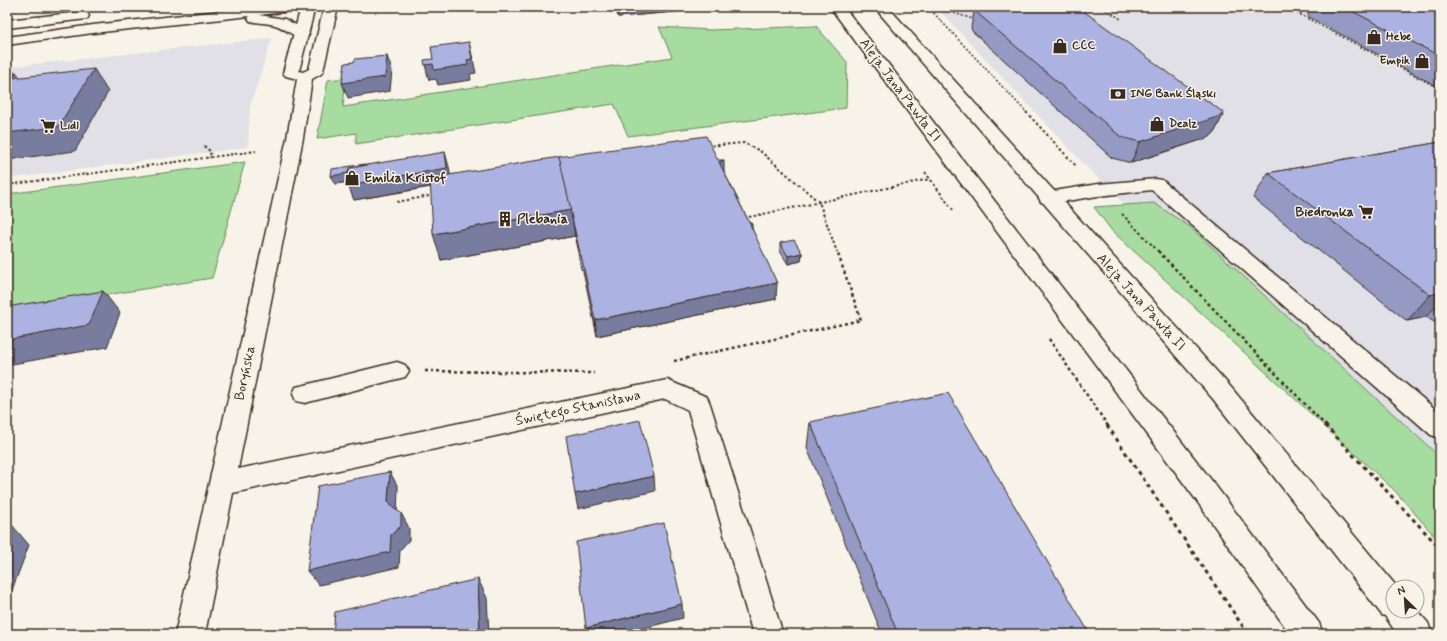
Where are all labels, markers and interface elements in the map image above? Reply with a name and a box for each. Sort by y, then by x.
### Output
shop icon: Hebe [1365,28,1383,46]
place label: Hebe [1386,29,1412,45]
street label: Aleja Jana Pawła II [855,35,945,145]
shop icon: CCC [1051,37,1069,55]
place label: CCC [1072,38,1096,54]
shop icon: Empik [1413,52,1431,70]
place label: Empik [1379,53,1410,69]
bank icon: ING Bank Śląski [1109,85,1127,103]
place label: ING Bank Śląski [1130,86,1216,102]
shop icon: Dealz [1148,115,1166,133]
place label: Dealz [1169,116,1197,132]
supermarket icon: Lidl [39,117,57,135]
place label: Lidl [60,118,79,134]
shop icon: Emilia Kristof [343,169,361,187]
place label: Emilia Kristof [364,169,446,187]
place label: Biedronka [1295,203,1354,221]
supermarket icon: Biedronka [1357,203,1375,221]
building icon: Plebania [496,210,514,228]
place label: Plebania [517,210,568,228]
street label: Aleja Jana Pawła II [1092,250,1190,354]
street label: Boryńska [230,344,260,402]
street label: Świętego Stanisława [514,386,643,432]
north arrow [1385,579,1425,619]
text: N [1395,583,1407,599]

